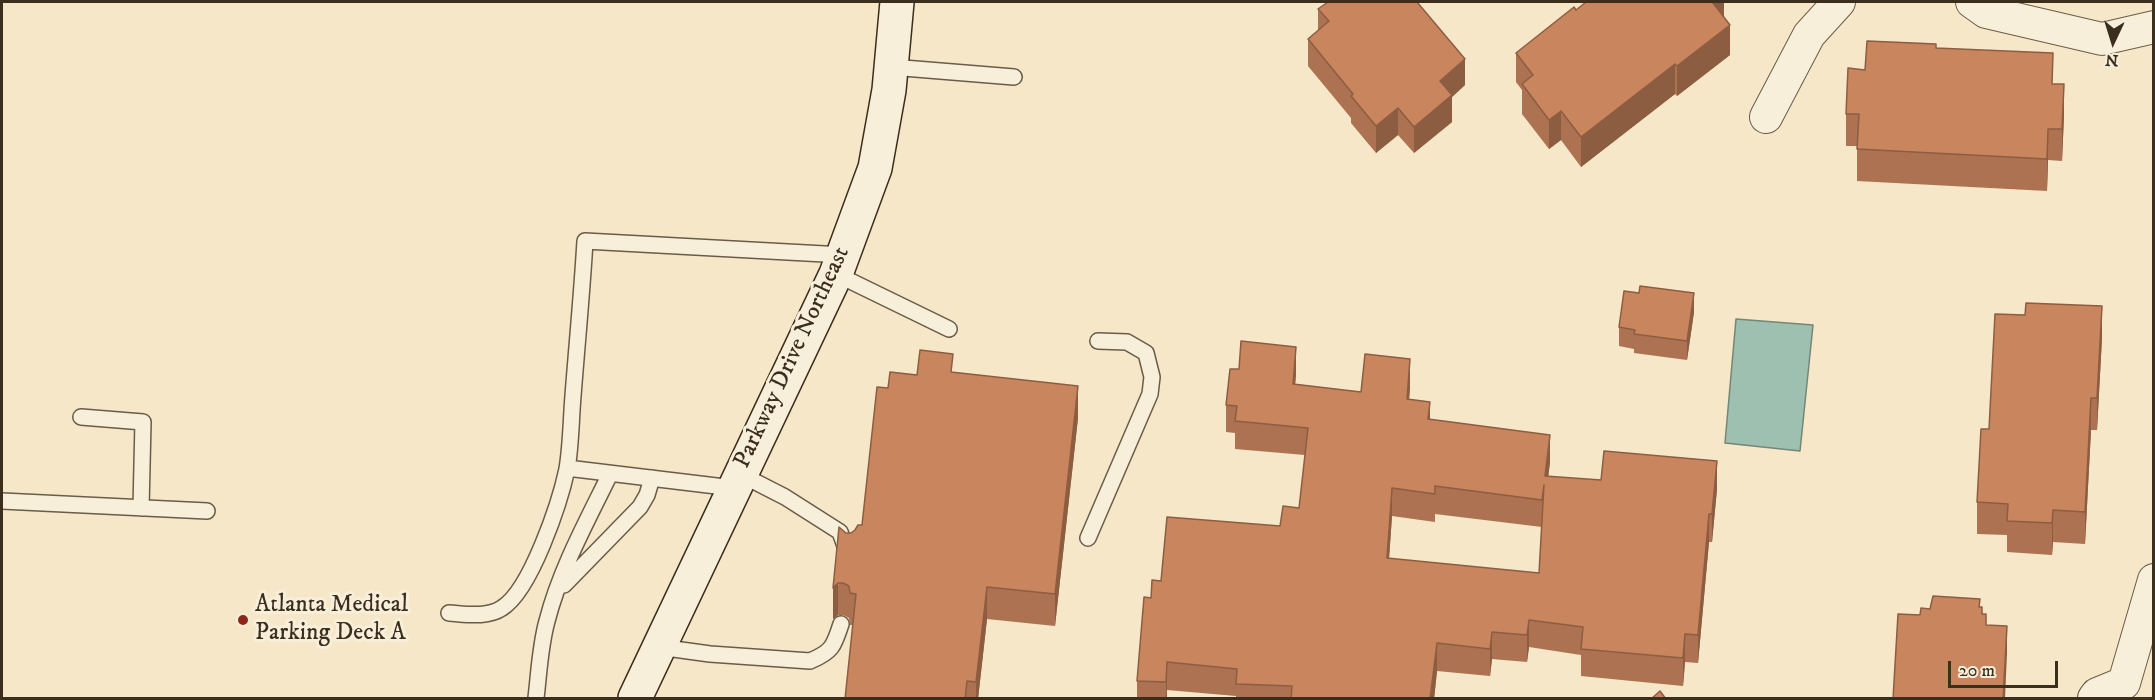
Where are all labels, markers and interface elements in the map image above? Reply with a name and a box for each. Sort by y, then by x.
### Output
north arrow [2083,12,2143,72]
text: N [2105,50,2119,70]
street label: Parkway Drive Northeast [729,243,857,473]
place label: Atlanta Medical Parking Deck A [255,592,408,648]
marker: Atlanta Medical Parking Deck A [236,613,250,627]
scale bar [1951,649,2060,687]
text: 20 m [1959,660,1995,682]

